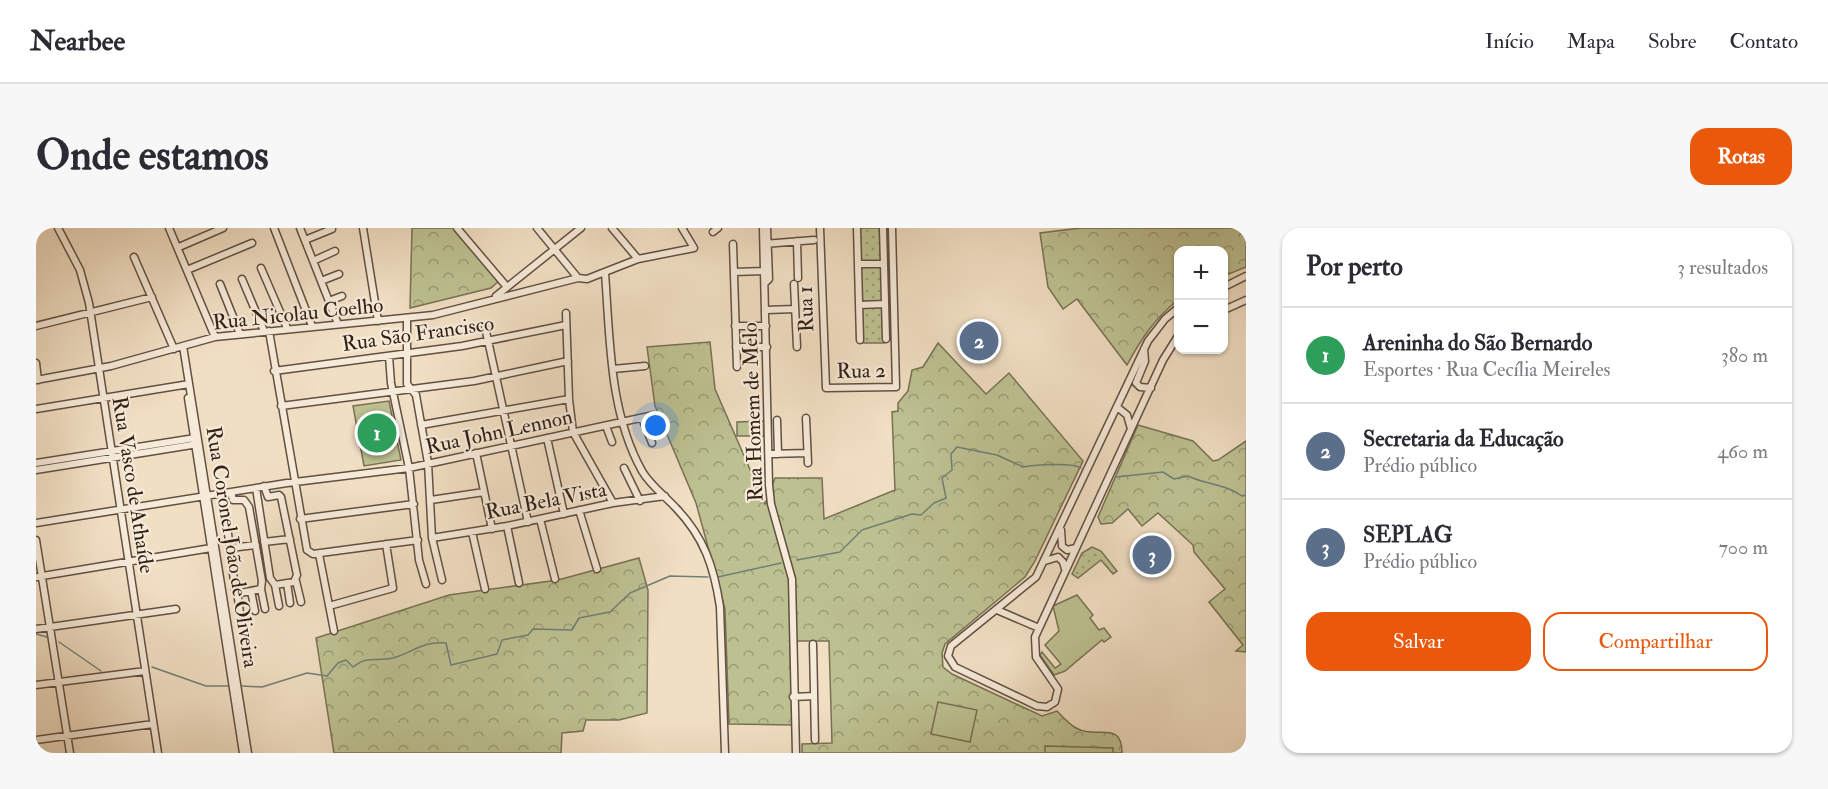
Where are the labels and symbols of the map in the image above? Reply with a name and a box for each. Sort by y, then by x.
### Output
street label: Rua 1 [792,285,820,333]
street label: Rua Nicolau Coelho [211,292,385,336]
street label: Rua São Francisco [340,310,496,358]
pin: 2 [960,318,998,364]
street label: Rua Homem de Melo [736,322,770,502]
street label: Rua 2 [836,357,886,385]
street label: Rua Vasco de Athaíde [106,395,160,575]
street label: Rua John Lennon [423,403,575,461]
pin: 1 [358,410,396,456]
your location [641,411,670,440]
street label: Rua Coronel João de Oliveira [200,424,264,670]
street label: Rua Bela Vista [483,476,609,526]
pin: 3 [1132,532,1172,578]

